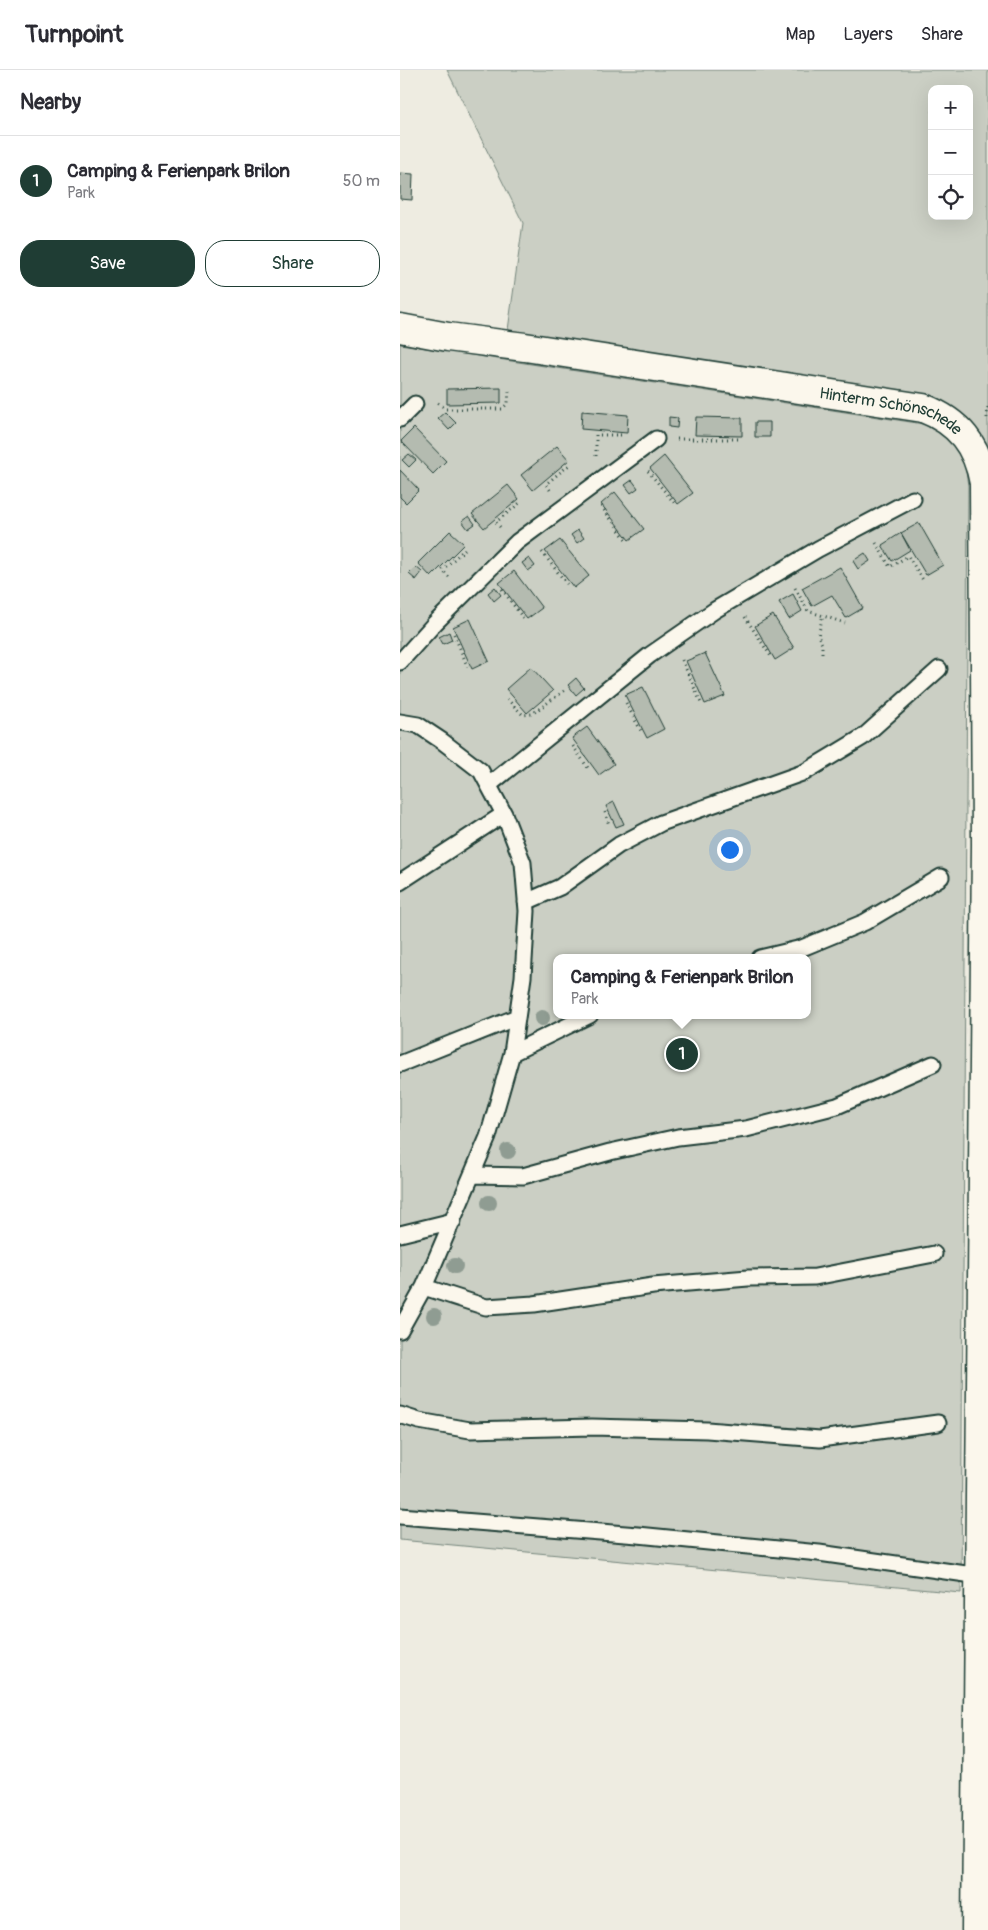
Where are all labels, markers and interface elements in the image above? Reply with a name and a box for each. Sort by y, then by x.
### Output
text: Turnpoint [25,20,123,49]
text: Map [786,23,815,46]
text: Layers [843,23,893,46]
text: Share [921,23,963,46]
map controls [928,85,973,220]
button: + [928,85,973,130]
text: Nearby [20,89,81,116]
button: − [928,130,973,175]
text: Camping & Ferienpark Brilon [67,159,290,183]
text: 1 [33,171,39,191]
text: 50 m [343,171,380,191]
button: locate [928,175,973,220]
text: Park [67,183,95,203]
button: Save [20,240,195,287]
button: Share [205,240,380,287]
street label: Hinterm Schönschede [818,383,966,440]
your location [717,837,743,863]
popup [553,954,811,1019]
text: Camping & Ferienpark Brilon [570,965,794,989]
text: Park [570,989,599,1009]
pin: 1 [666,1035,698,1073]

